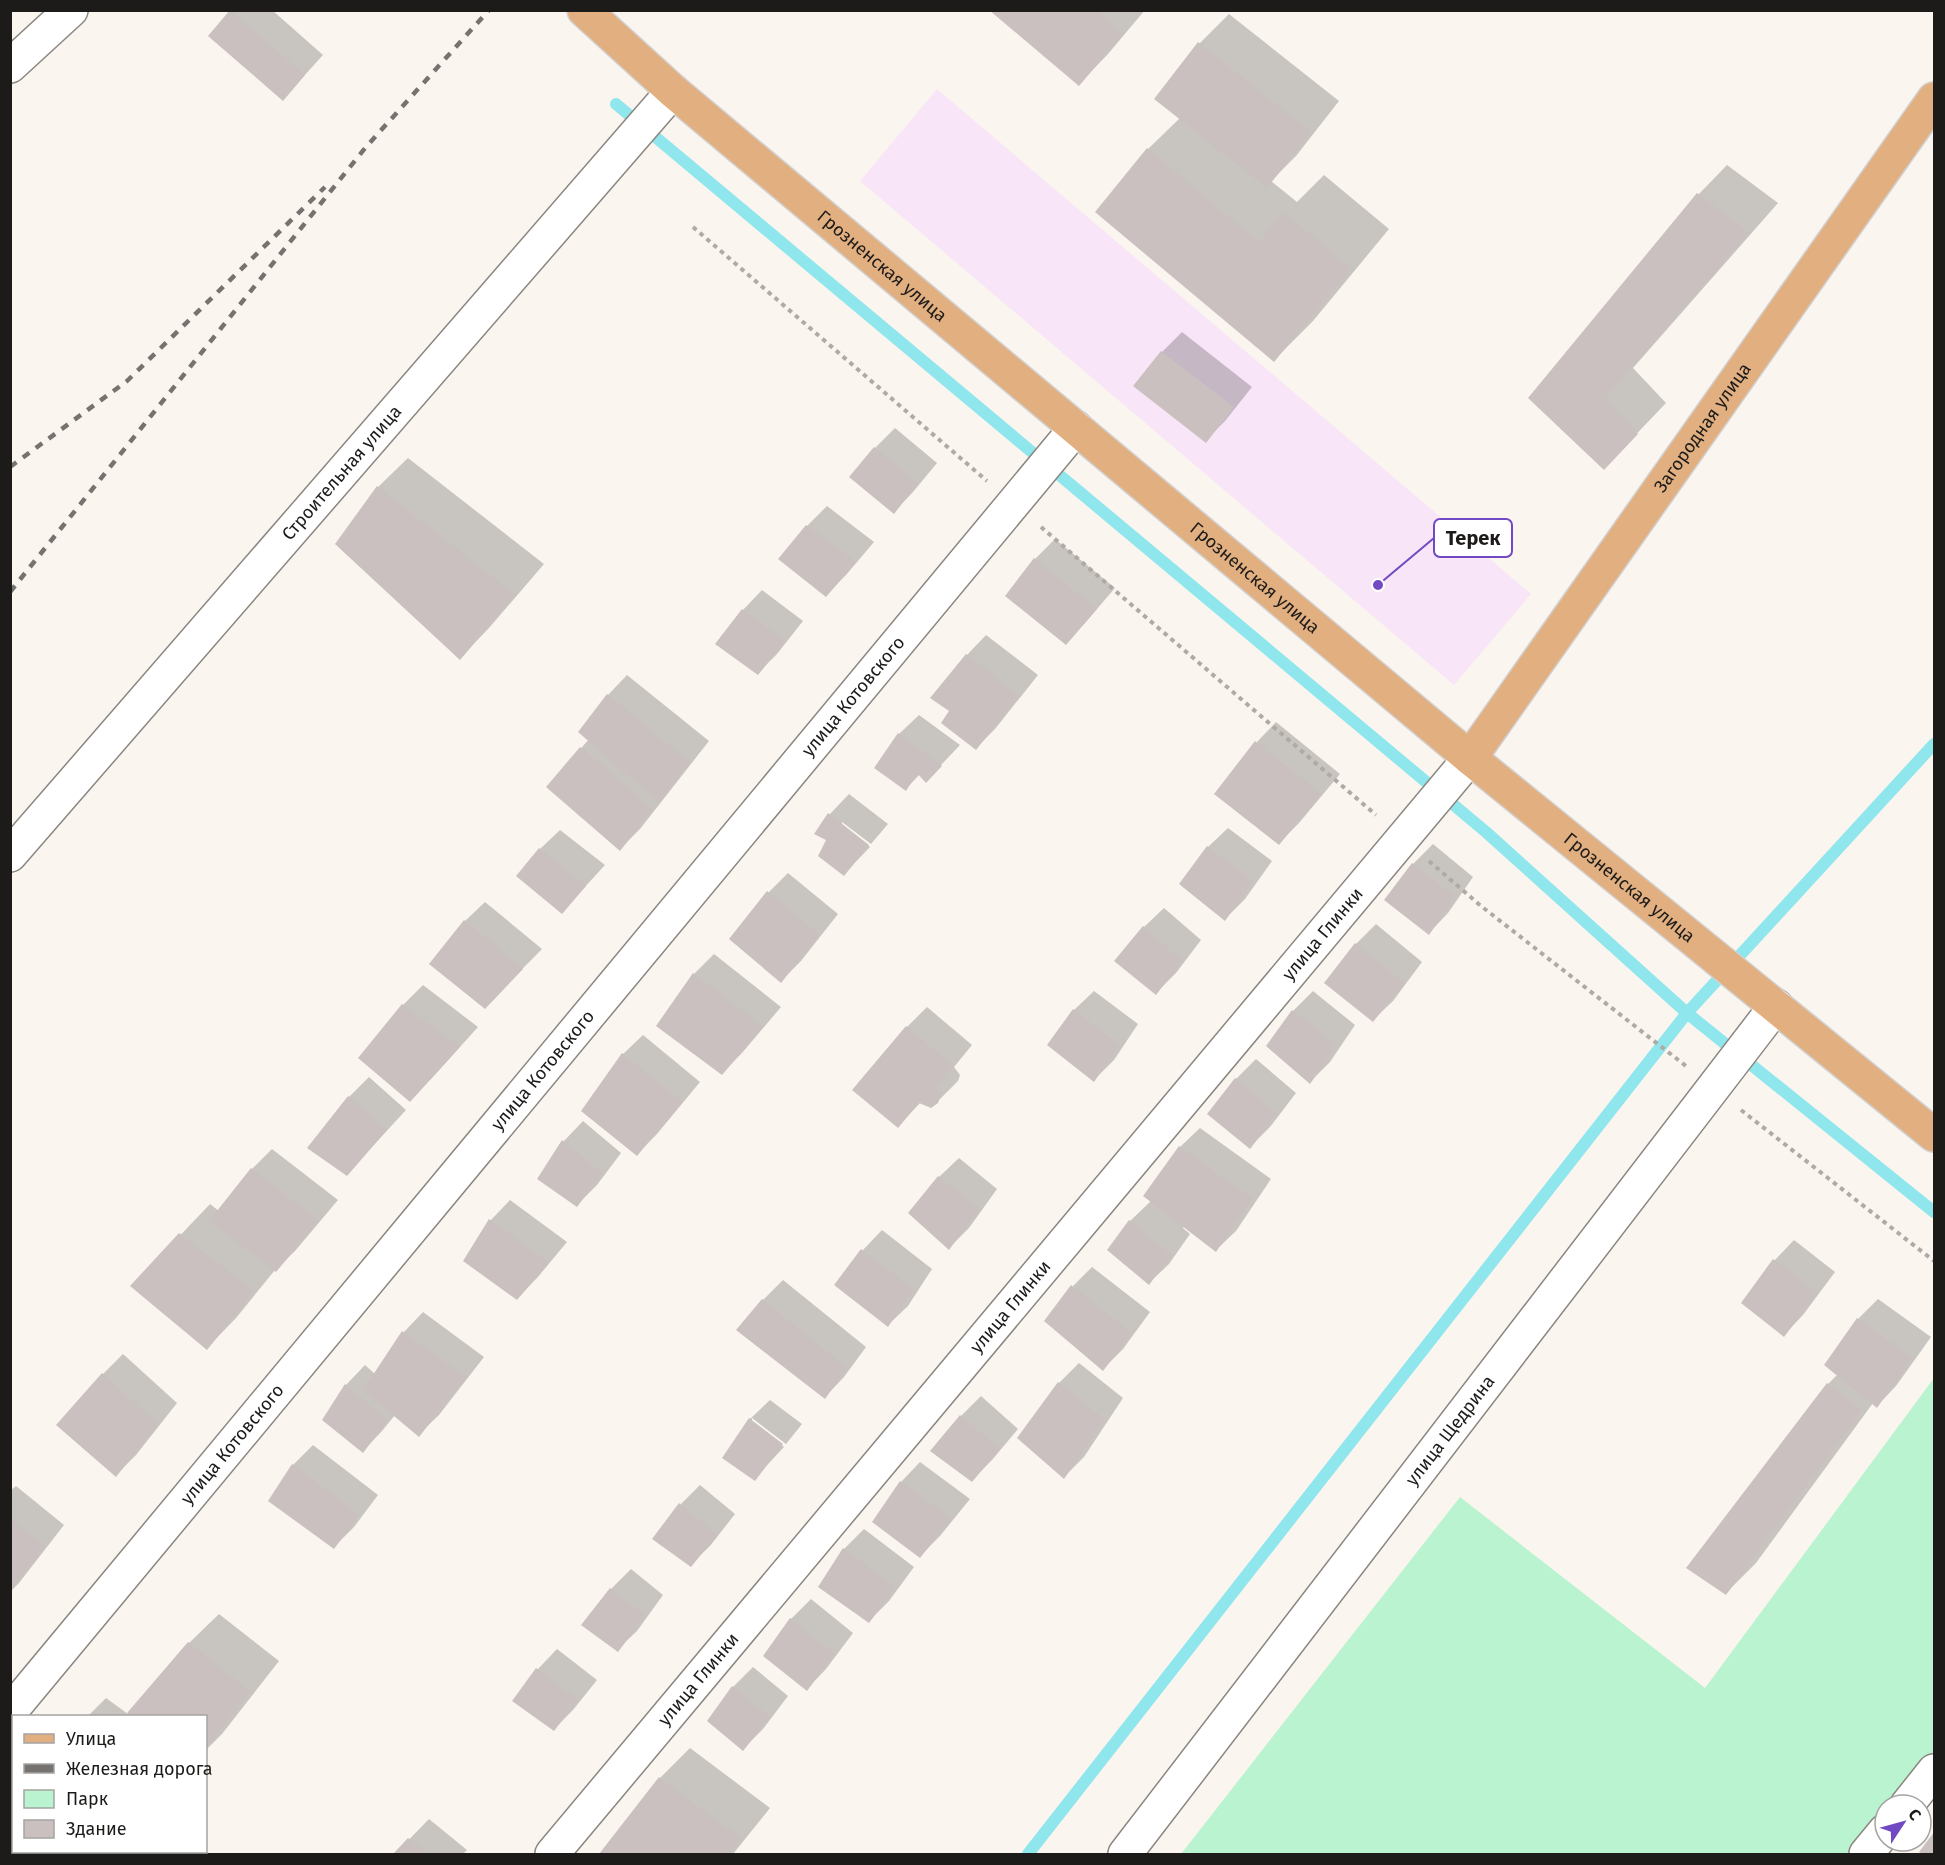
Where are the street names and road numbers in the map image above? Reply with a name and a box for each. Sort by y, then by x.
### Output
street label: Грозненская улица [813,205,951,327]
street label: Загородная улица [1649,359,1756,497]
street label: Строительная улица [277,401,406,545]
street label: Грозненская улица [1185,517,1324,638]
street label: улица Котовского [797,632,909,761]
street label: Грозненская улица [1559,828,1699,947]
street label: улица Глинки [1277,883,1368,985]
street label: улица Котовского [486,1006,599,1135]
street label: улица Глинки [965,1256,1056,1358]
street label: улица Щедрина [1401,1371,1499,1490]
street label: улица Котовского [176,1380,289,1509]
street label: улица Глинки [653,1628,744,1730]

